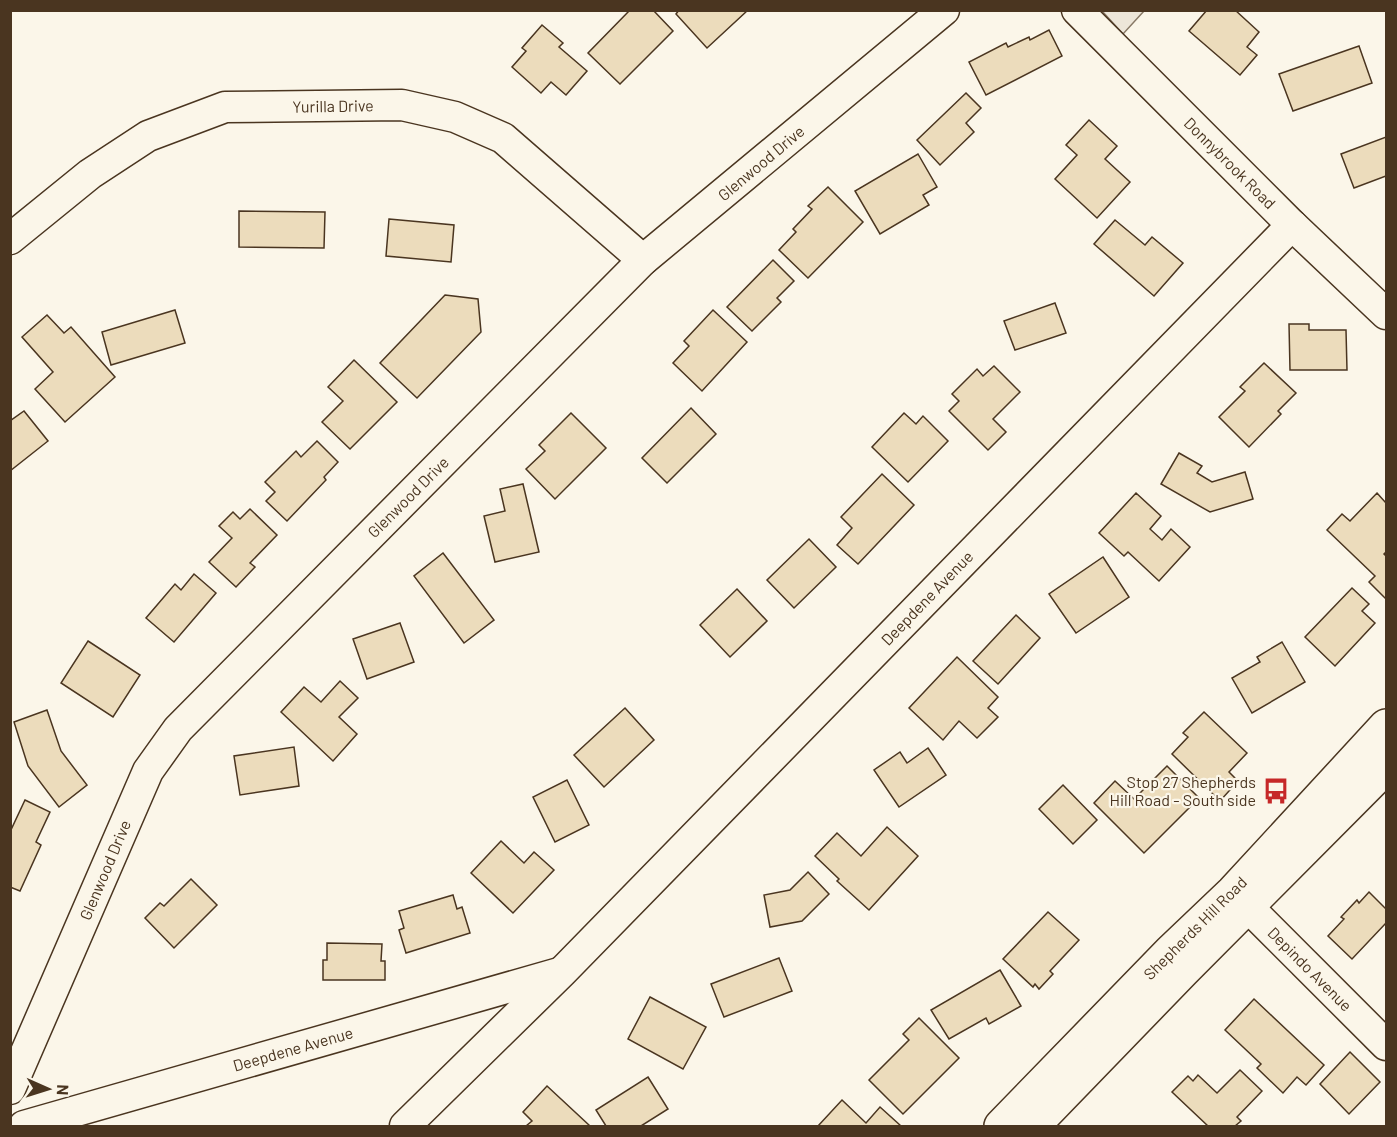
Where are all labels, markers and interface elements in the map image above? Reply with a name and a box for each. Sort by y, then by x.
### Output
street label: Yurilla Drive [292,95,374,116]
street label: Donnybrook Road [1181,113,1280,212]
street label: Glenwood Drive [714,121,808,204]
street label: Glenwood Drive [363,452,452,541]
street label: Deepdene Avenue [877,546,977,649]
place label: Stop 27 Shepherds Hill Road - South side [1109,772,1256,809]
bus stop icon: Stop 27 Shepherds Hill Road - South side [1261,776,1291,806]
street label: Glenwood Drive [75,817,134,923]
street label: Shepherds Hill Road [1139,872,1250,983]
street label: Depindo Avenue [1264,923,1356,1015]
street label: Deepdene Avenue [231,1022,355,1075]
north arrow [18,1059,78,1119]
text: N [54,1084,73,1096]

